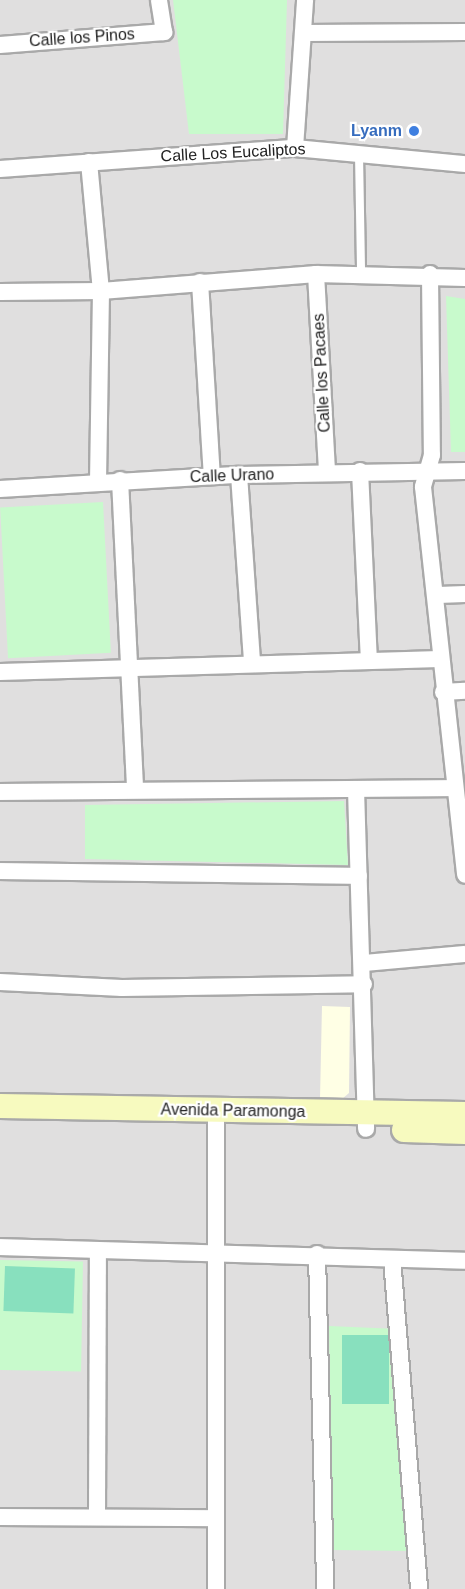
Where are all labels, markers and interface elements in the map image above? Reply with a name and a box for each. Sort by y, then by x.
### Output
street label: Calle los Pinos [29,25,135,51]
place label: Lyanm [351,121,402,141]
marker: Lyanm [407,124,421,138]
street label: Calle Los Eucaliptos [160,140,306,166]
street label: Calle los Pacaes [309,313,335,433]
street label: Calle Urano [189,465,275,487]
street label: Avenida Paramonga [160,1100,306,1122]

